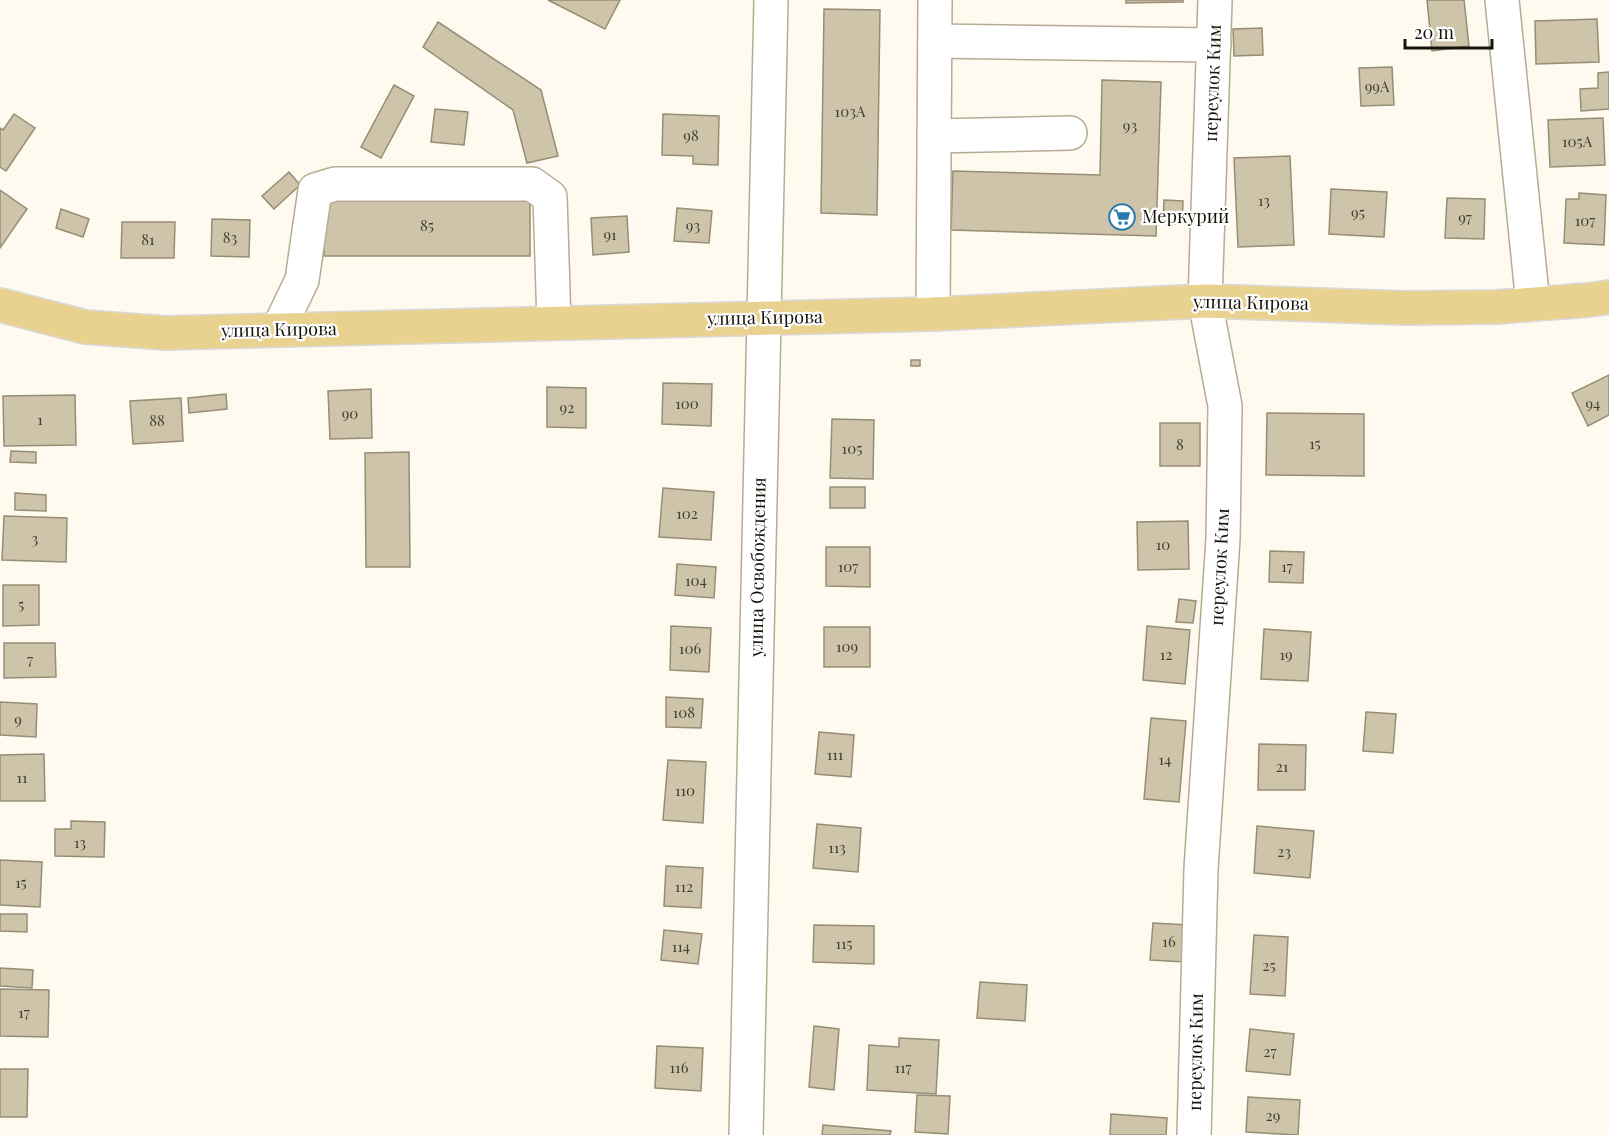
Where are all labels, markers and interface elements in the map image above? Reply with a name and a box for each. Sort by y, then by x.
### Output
scale bar [1405,12,1492,50]
text: 20 m [1414,20,1454,44]
street label: переулок Ким [1198,24,1226,142]
house number: 99А [1365,76,1390,96]
house number: 103А [835,101,866,121]
house number: 93 [1123,115,1137,135]
house number: 98 [683,125,699,145]
house number: 105А [1562,131,1593,151]
house number: 13 [1258,190,1270,210]
supermarket icon: Меркурий [1107,202,1137,232]
house number: 95 [1351,202,1365,222]
place label: Меркурий [1142,204,1229,228]
house number: 97 [1458,207,1472,227]
house number: 107 [1575,210,1595,230]
house number: 85 [420,215,434,235]
house number: 93 [686,215,700,235]
house number: 91 [603,224,617,244]
house number: 83 [223,227,237,247]
house number: 81 [141,229,155,249]
street label: улица Кирова [1192,289,1309,315]
street label: улица Кирова [706,304,823,330]
street label: улица Кирова [220,316,337,342]
house number: 100 [675,393,699,413]
house number: 94 [1585,393,1601,413]
house number: 92 [560,397,574,417]
house number: 90 [342,403,358,423]
house number: 1 [37,409,43,429]
house number: 88 [149,410,165,430]
house number: 15 [1309,433,1321,453]
house number: 8 [1176,434,1184,454]
house number: 105 [842,438,862,458]
street label: улица Освобождения [743,477,771,658]
house number: 102 [676,503,698,523]
street label: переулок Ким [1204,507,1234,626]
house number: 3 [32,528,39,548]
house number: 10 [1156,534,1170,554]
house number: 107 [838,556,858,576]
house number: 17 [1281,556,1293,576]
house number: 104 [685,570,707,590]
house number: 5 [18,594,24,614]
house number: 109 [836,636,858,656]
house number: 106 [679,638,701,658]
house number: 12 [1160,644,1172,664]
house number: 19 [1279,644,1293,664]
house number: 7 [27,649,33,669]
house number: 108 [673,702,695,722]
house number: 9 [14,709,22,729]
house number: 111 [827,744,844,764]
house number: 14 [1159,749,1171,769]
house number: 21 [1276,756,1289,776]
house number: 11 [16,767,28,787]
house number: 110 [675,780,695,800]
house number: 13 [74,832,86,852]
house number: 113 [828,837,846,857]
house number: 23 [1277,841,1291,861]
house number: 15 [15,872,27,892]
house number: 112 [675,876,693,896]
house number: 16 [1162,931,1176,951]
house number: 115 [835,933,853,953]
house number: 114 [672,936,690,956]
house number: 25 [1262,955,1276,975]
street label: переулок Ким [1182,993,1208,1111]
house number: 17 [18,1002,30,1022]
house number: 27 [1263,1041,1277,1061]
house number: 116 [670,1057,689,1077]
house number: 117 [894,1057,912,1077]
house number: 29 [1266,1105,1280,1125]

